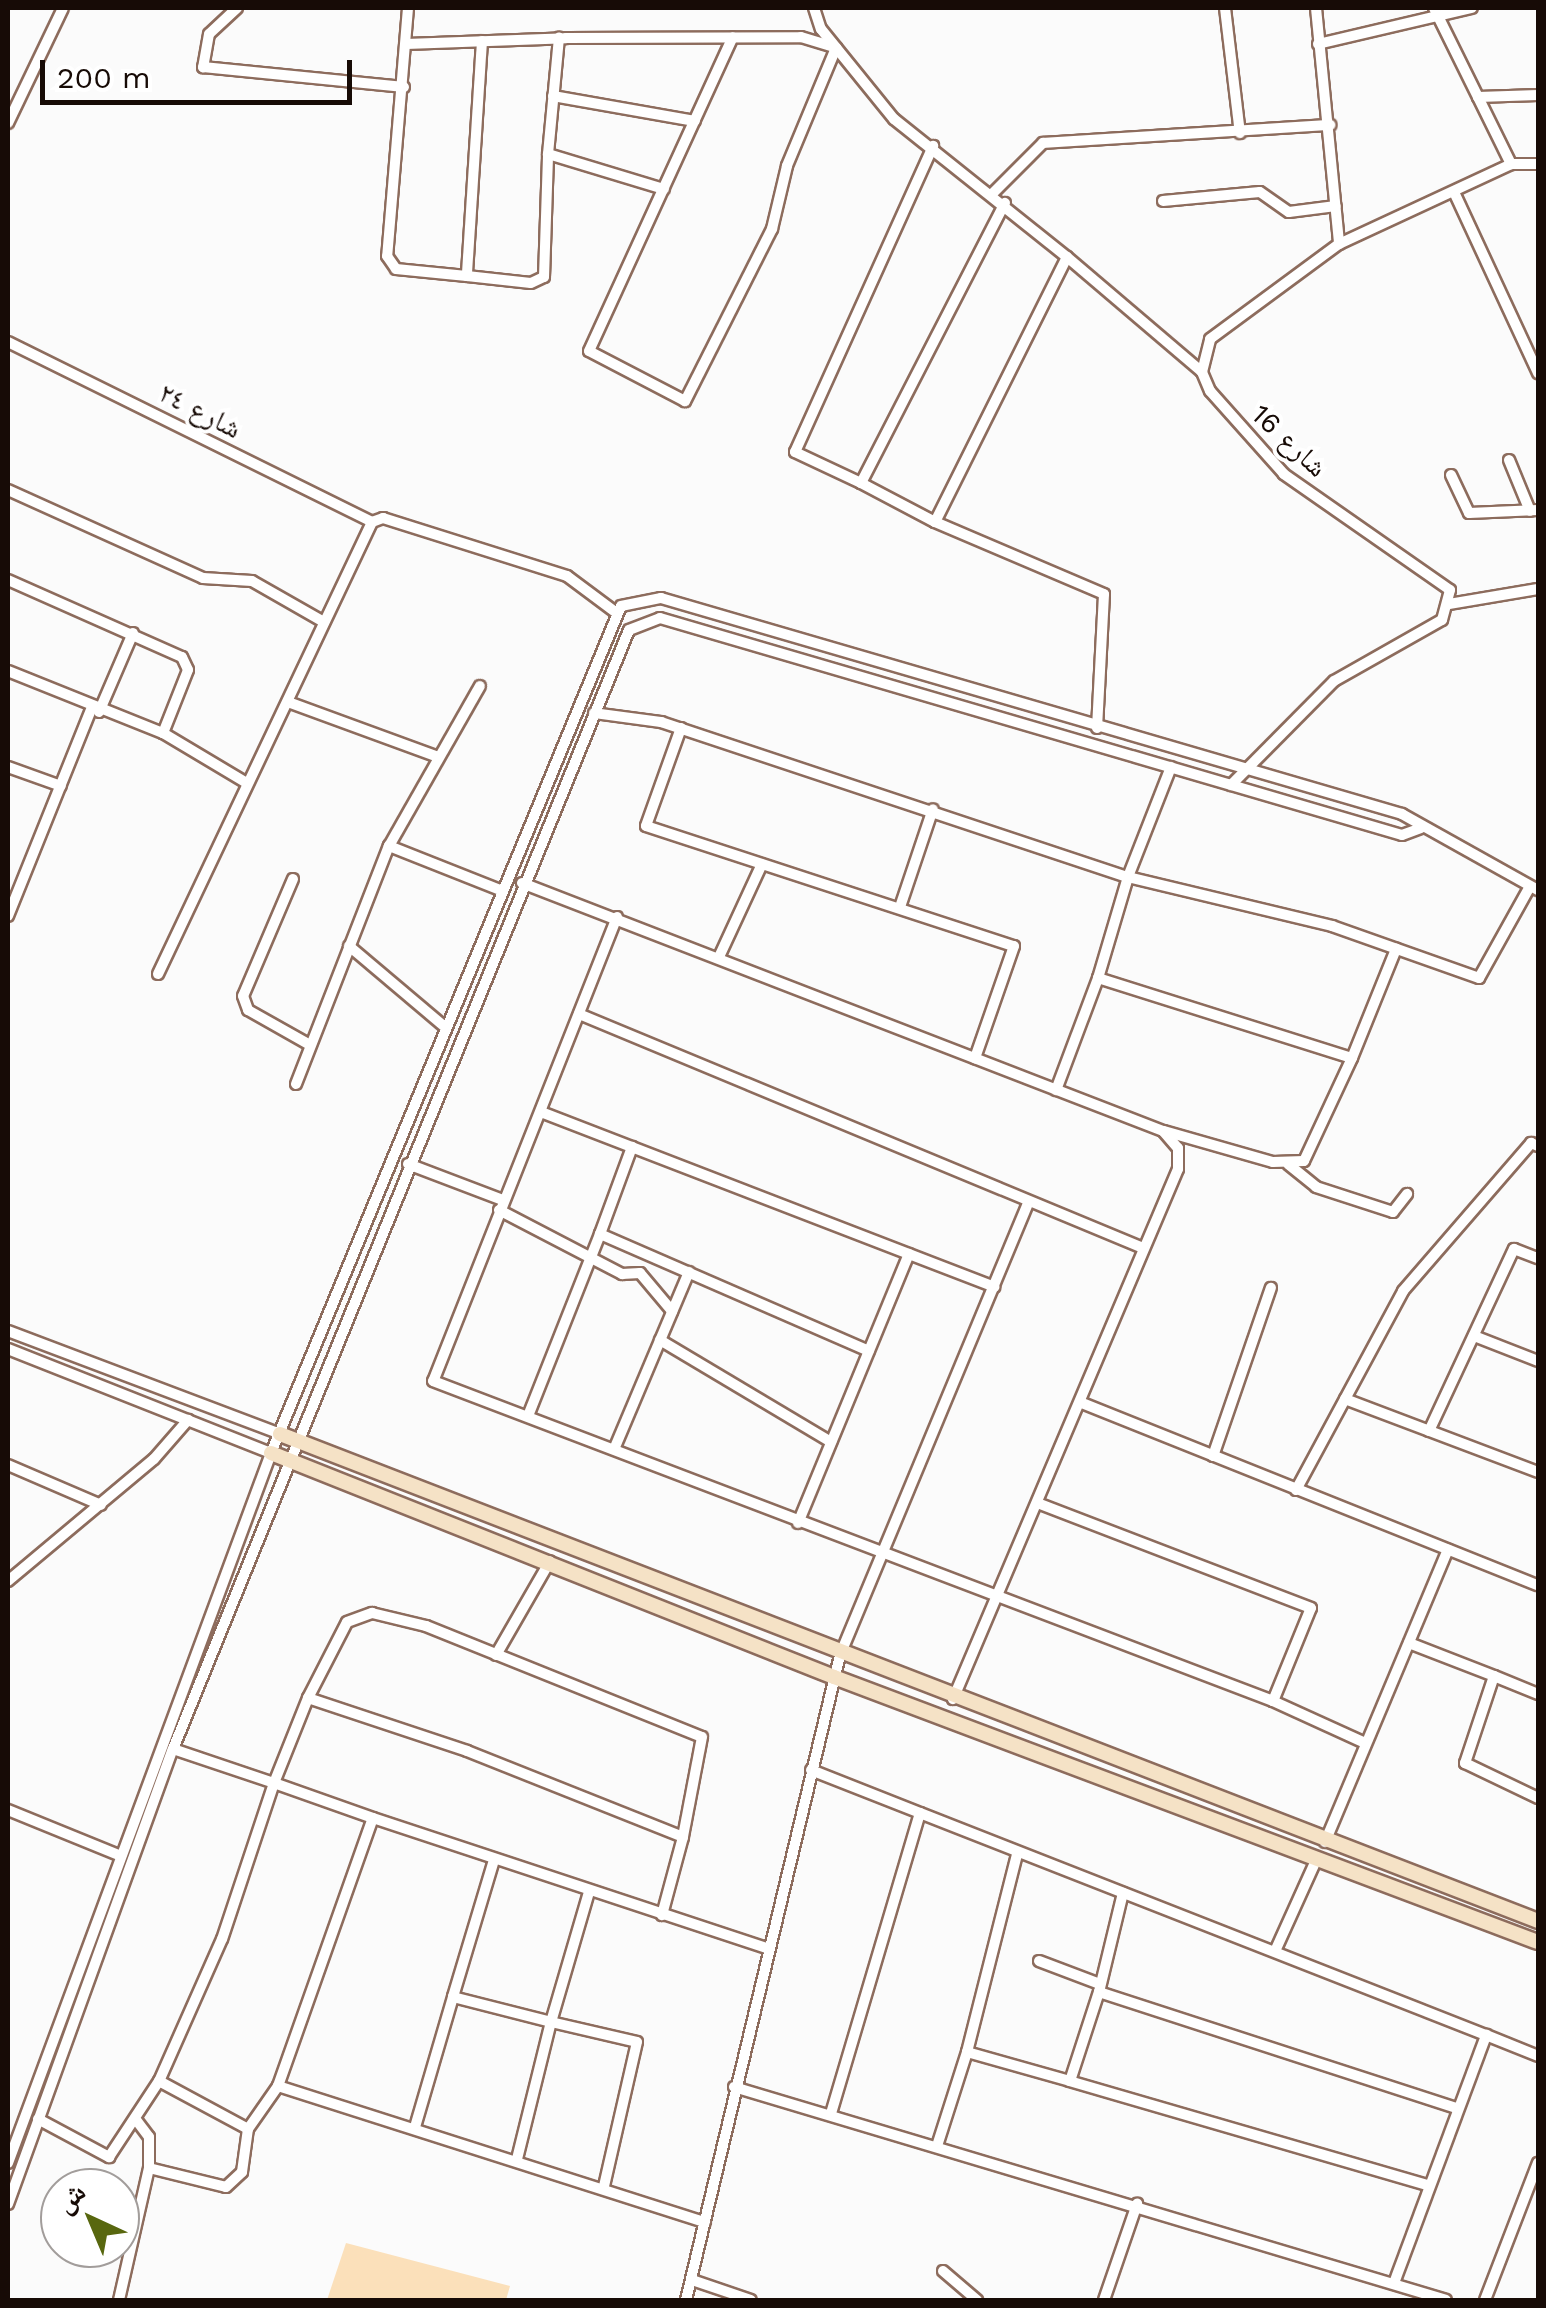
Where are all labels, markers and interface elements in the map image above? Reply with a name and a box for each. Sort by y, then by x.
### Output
scale bar [45,40,358,102]
text: 200 m [57,60,151,95]
street label: شارع ٢٤ [153,376,247,446]
street label: شارع 16 [1244,398,1334,484]
north arrow [40,2168,140,2268]
text: ش [48,2175,92,2220]

